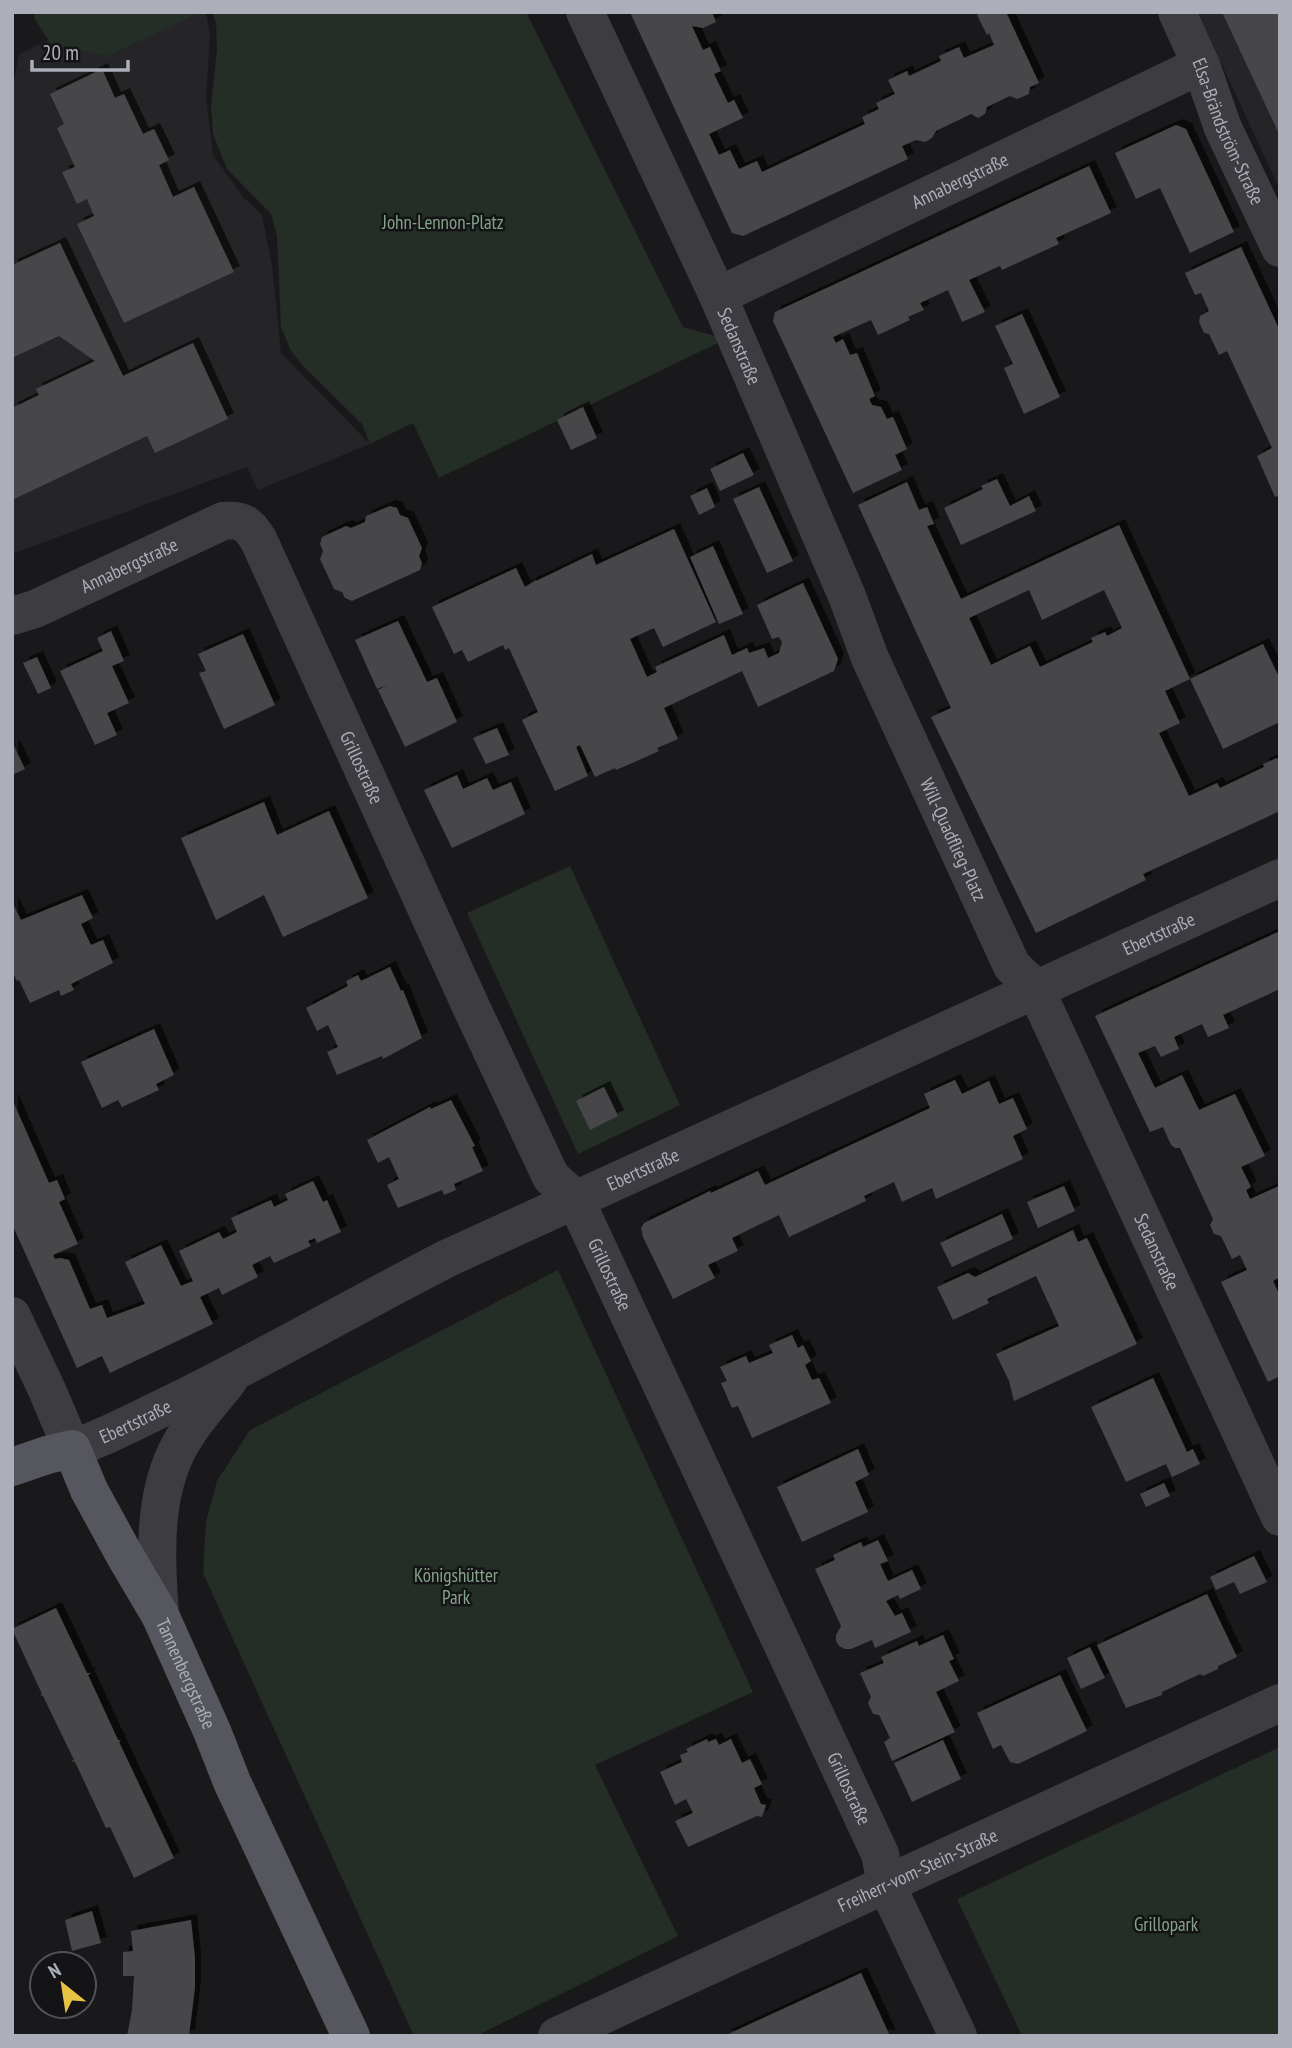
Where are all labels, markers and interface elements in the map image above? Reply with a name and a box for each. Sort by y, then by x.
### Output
scale bar [32,28,128,72]
text: 20 m [42,39,79,66]
street label: Elsa-Brändström-Straße [1187,54,1270,209]
street label: Annabergstraße [907,147,1012,214]
park label: John-Lennon-Platz [381,210,504,234]
street label: Sedanstraße [712,304,767,388]
street label: Annabergstraße [77,532,182,598]
street label: Grillostraße [335,727,389,808]
street label: Will-Quadflieg-Platz [915,774,992,905]
street label: Ebertstraße [1119,907,1199,960]
street label: Ebertstraße [603,1142,683,1196]
street label: Sedanstraße [1129,1210,1185,1294]
street label: Grillostraße [583,1234,637,1315]
street label: Ebertstraße [96,1394,175,1449]
park label: Königshütter Park [414,1563,499,1609]
street label: Tannenbergstraße [151,1615,221,1733]
street label: Grillostraße [822,1748,877,1829]
street label: Freiherr-vom-Stein-Straße [834,1823,1001,1917]
park label: Grillopark [1134,1912,1199,1936]
north arrow [28,1950,98,2020]
text: N [44,1957,65,1983]

